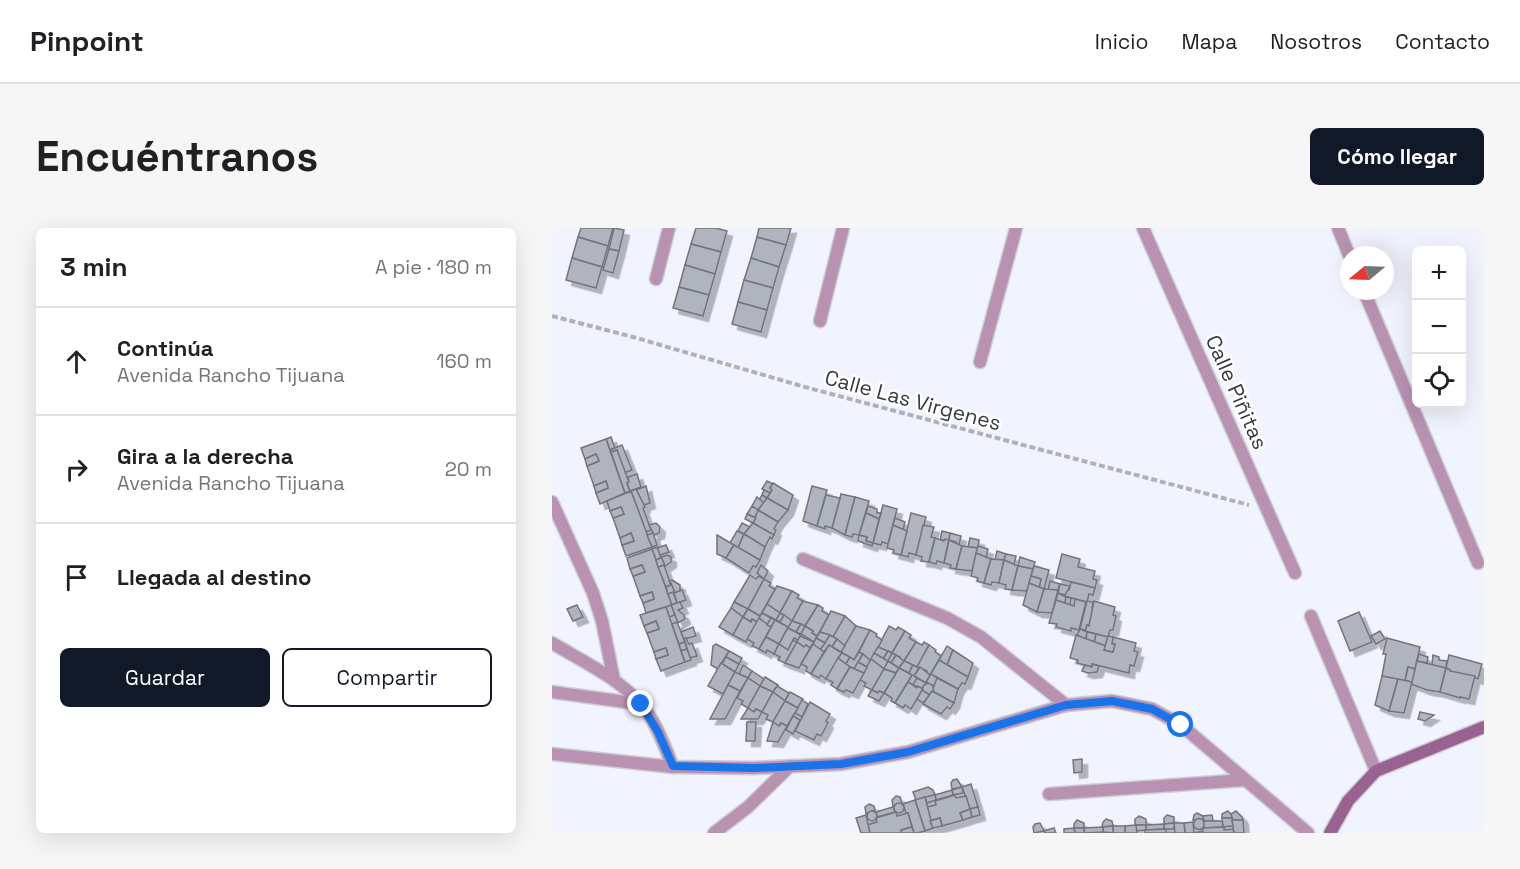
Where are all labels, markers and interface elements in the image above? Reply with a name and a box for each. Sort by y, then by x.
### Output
text: Pinpoint [30,23,144,59]
text: Inicio [1095,28,1149,55]
text: Mapa [1182,28,1237,55]
text: Nosotros [1270,28,1362,55]
text: Contacto [1395,28,1490,55]
button: Cómo llegar [1310,128,1484,185]
text: Encuéntranos [36,130,318,183]
north arrow [1340,246,1394,300]
map controls [1412,246,1466,408]
button: + [1412,246,1466,300]
text: 3 min [60,250,128,284]
text: A pie · 180 m [375,254,492,280]
button: − [1412,300,1466,354]
street label: Calle Piñitas [1200,331,1274,453]
text: Continúa [117,334,213,362]
icon: ahead [60,345,93,378]
text: 160 m [436,348,492,374]
button: locate [1412,354,1466,408]
text: Avenida Rancho Tijuana [117,362,345,388]
street label: Calle Las Virgenes [822,363,1004,437]
text: Gira a la derecha [117,442,294,470]
icon: right [60,453,93,486]
text: 20 m [445,456,492,482]
text: Avenida Rancho Tijuana [117,470,345,496]
icon: arrive [60,561,93,594]
text: Llegada al destino [117,563,311,591]
button: Guardar [60,648,270,707]
button: Compartir [282,648,492,707]
route end [627,690,653,716]
route start [1167,711,1193,737]

